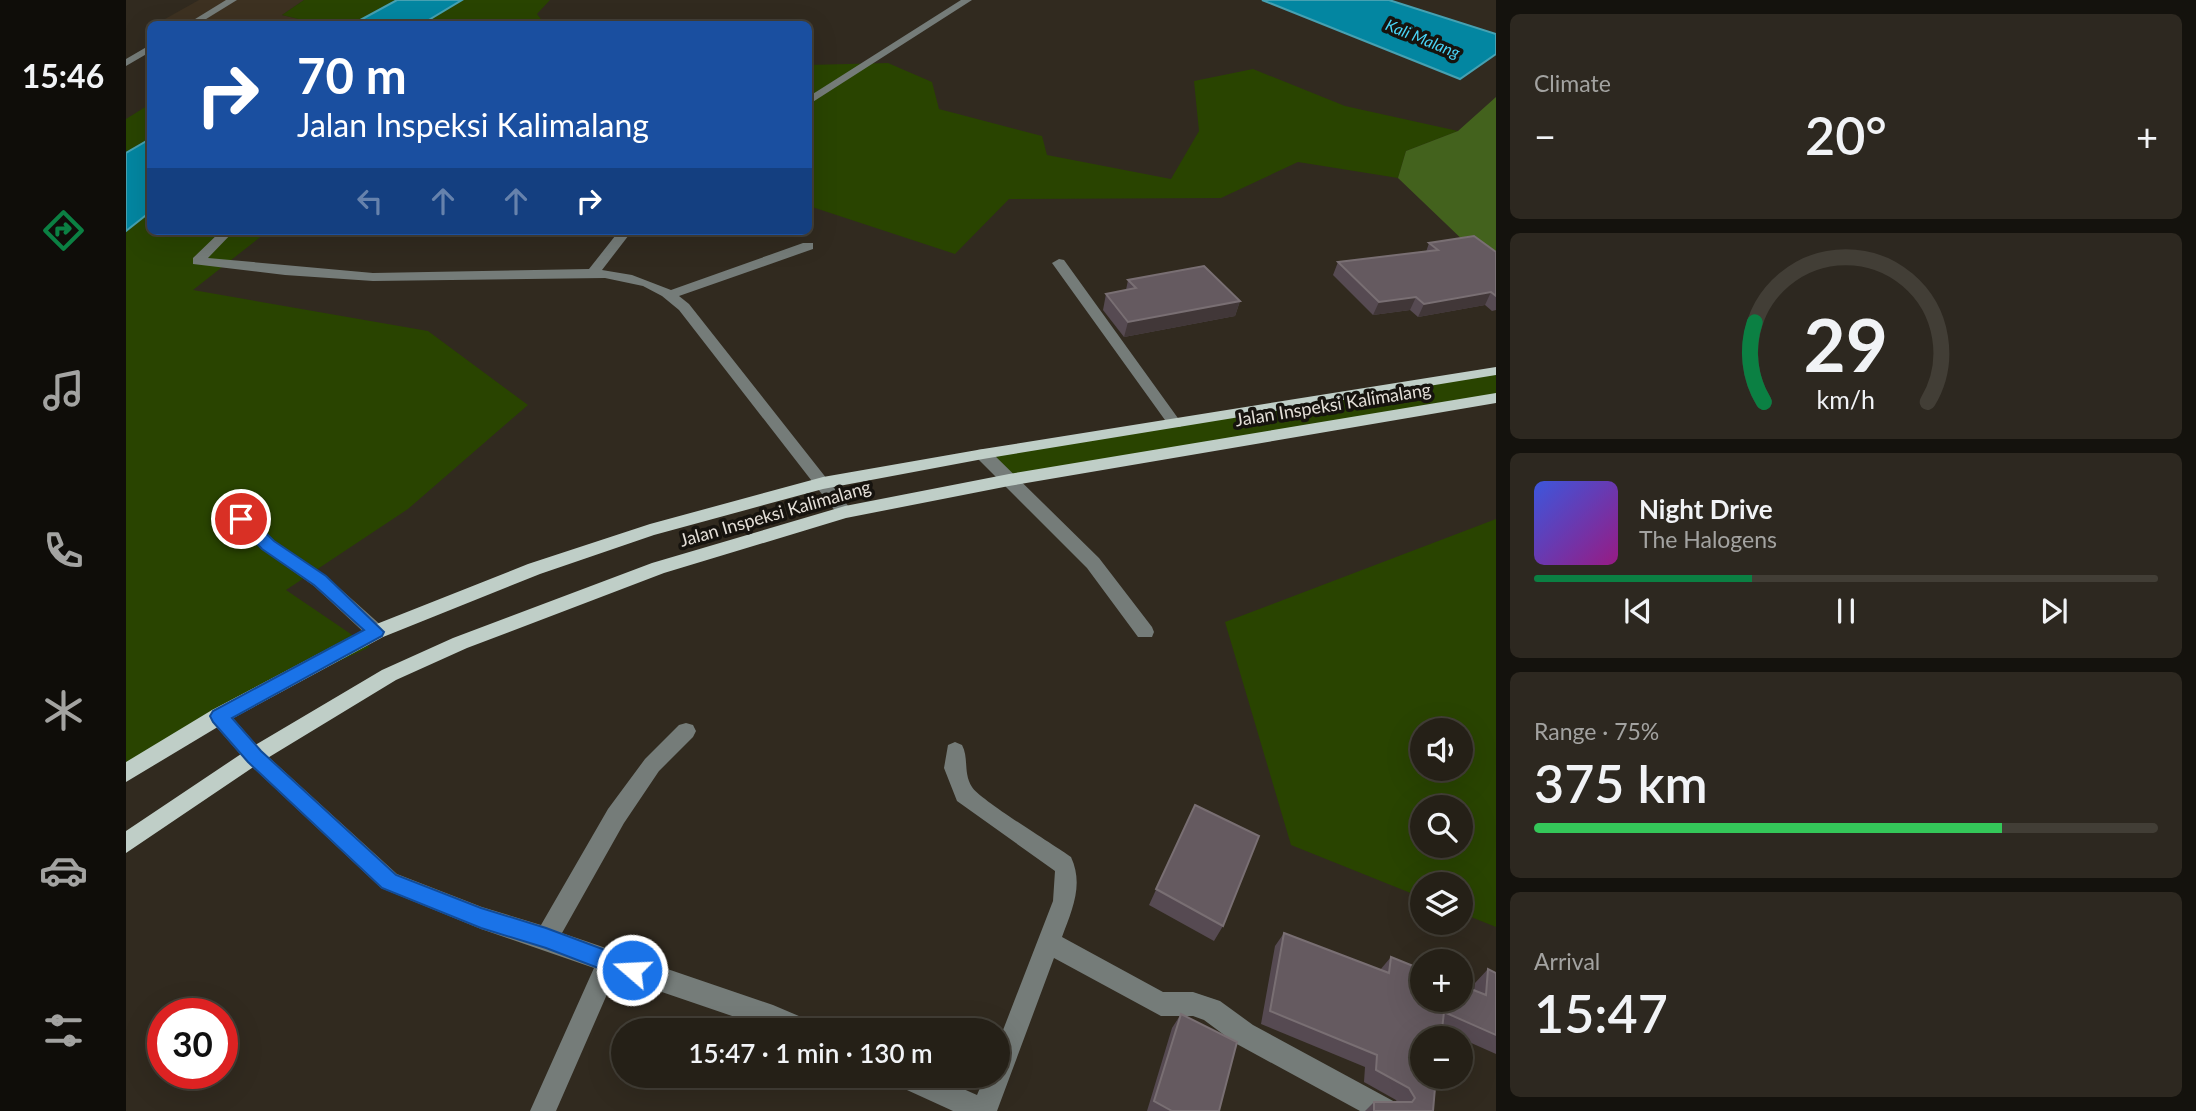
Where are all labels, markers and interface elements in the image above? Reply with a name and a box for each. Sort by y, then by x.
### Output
water label: Kali Malang [1383,15,1463,62]
text: 70 m [297,46,407,104]
icon: right [182,49,273,140]
text: 15:46 [22,56,104,95]
text: Climate [1534,69,1611,97]
text: 20° [1805,104,1887,166]
text: Jalan Inspeksi Kalimalang [297,105,649,144]
text: − [1534,113,1556,159]
text: + [2136,113,2158,159]
icon: left [351,182,389,220]
icon: ahead [424,182,462,220]
icon: ahead [497,182,535,220]
icon: right [570,182,608,220]
icon: directions [39,206,88,255]
text: 29 [1804,301,1888,389]
icon: music [39,366,88,415]
street label: Jalan Inspeksi Kalimalang [1234,378,1432,430]
text: km/h [1817,384,1875,414]
street label: Jalan Inspeksi Kalimalang [677,475,873,551]
pin [211,489,271,549]
text: Night Drive [1639,493,1773,525]
icon: arrive [222,500,260,538]
text: The Halogens [1639,525,1777,553]
icon: phone [39,526,88,575]
icon: previous [1619,592,1657,630]
icon: pause [1827,592,1865,630]
icon: next [2035,592,2073,630]
icon: climate [39,686,88,735]
text: Range · 75% [1534,717,1659,745]
map controls [1410,718,1473,1089]
button: sound [1410,718,1473,781]
text: 375 km [1534,752,1708,814]
button: search [1410,795,1473,858]
icon: car [39,846,88,895]
button: layers [1410,872,1473,935]
position arrow [595,933,669,1007]
text: Arrival [1534,947,1600,975]
button: + [1410,949,1473,1012]
text: 15:47 [1534,982,1668,1044]
speed limit sign: 30 [147,998,238,1089]
icon: filters [39,1006,88,1055]
button: − [1410,1026,1473,1089]
text: 15:47 · 1 min · 130 m [688,1037,933,1069]

